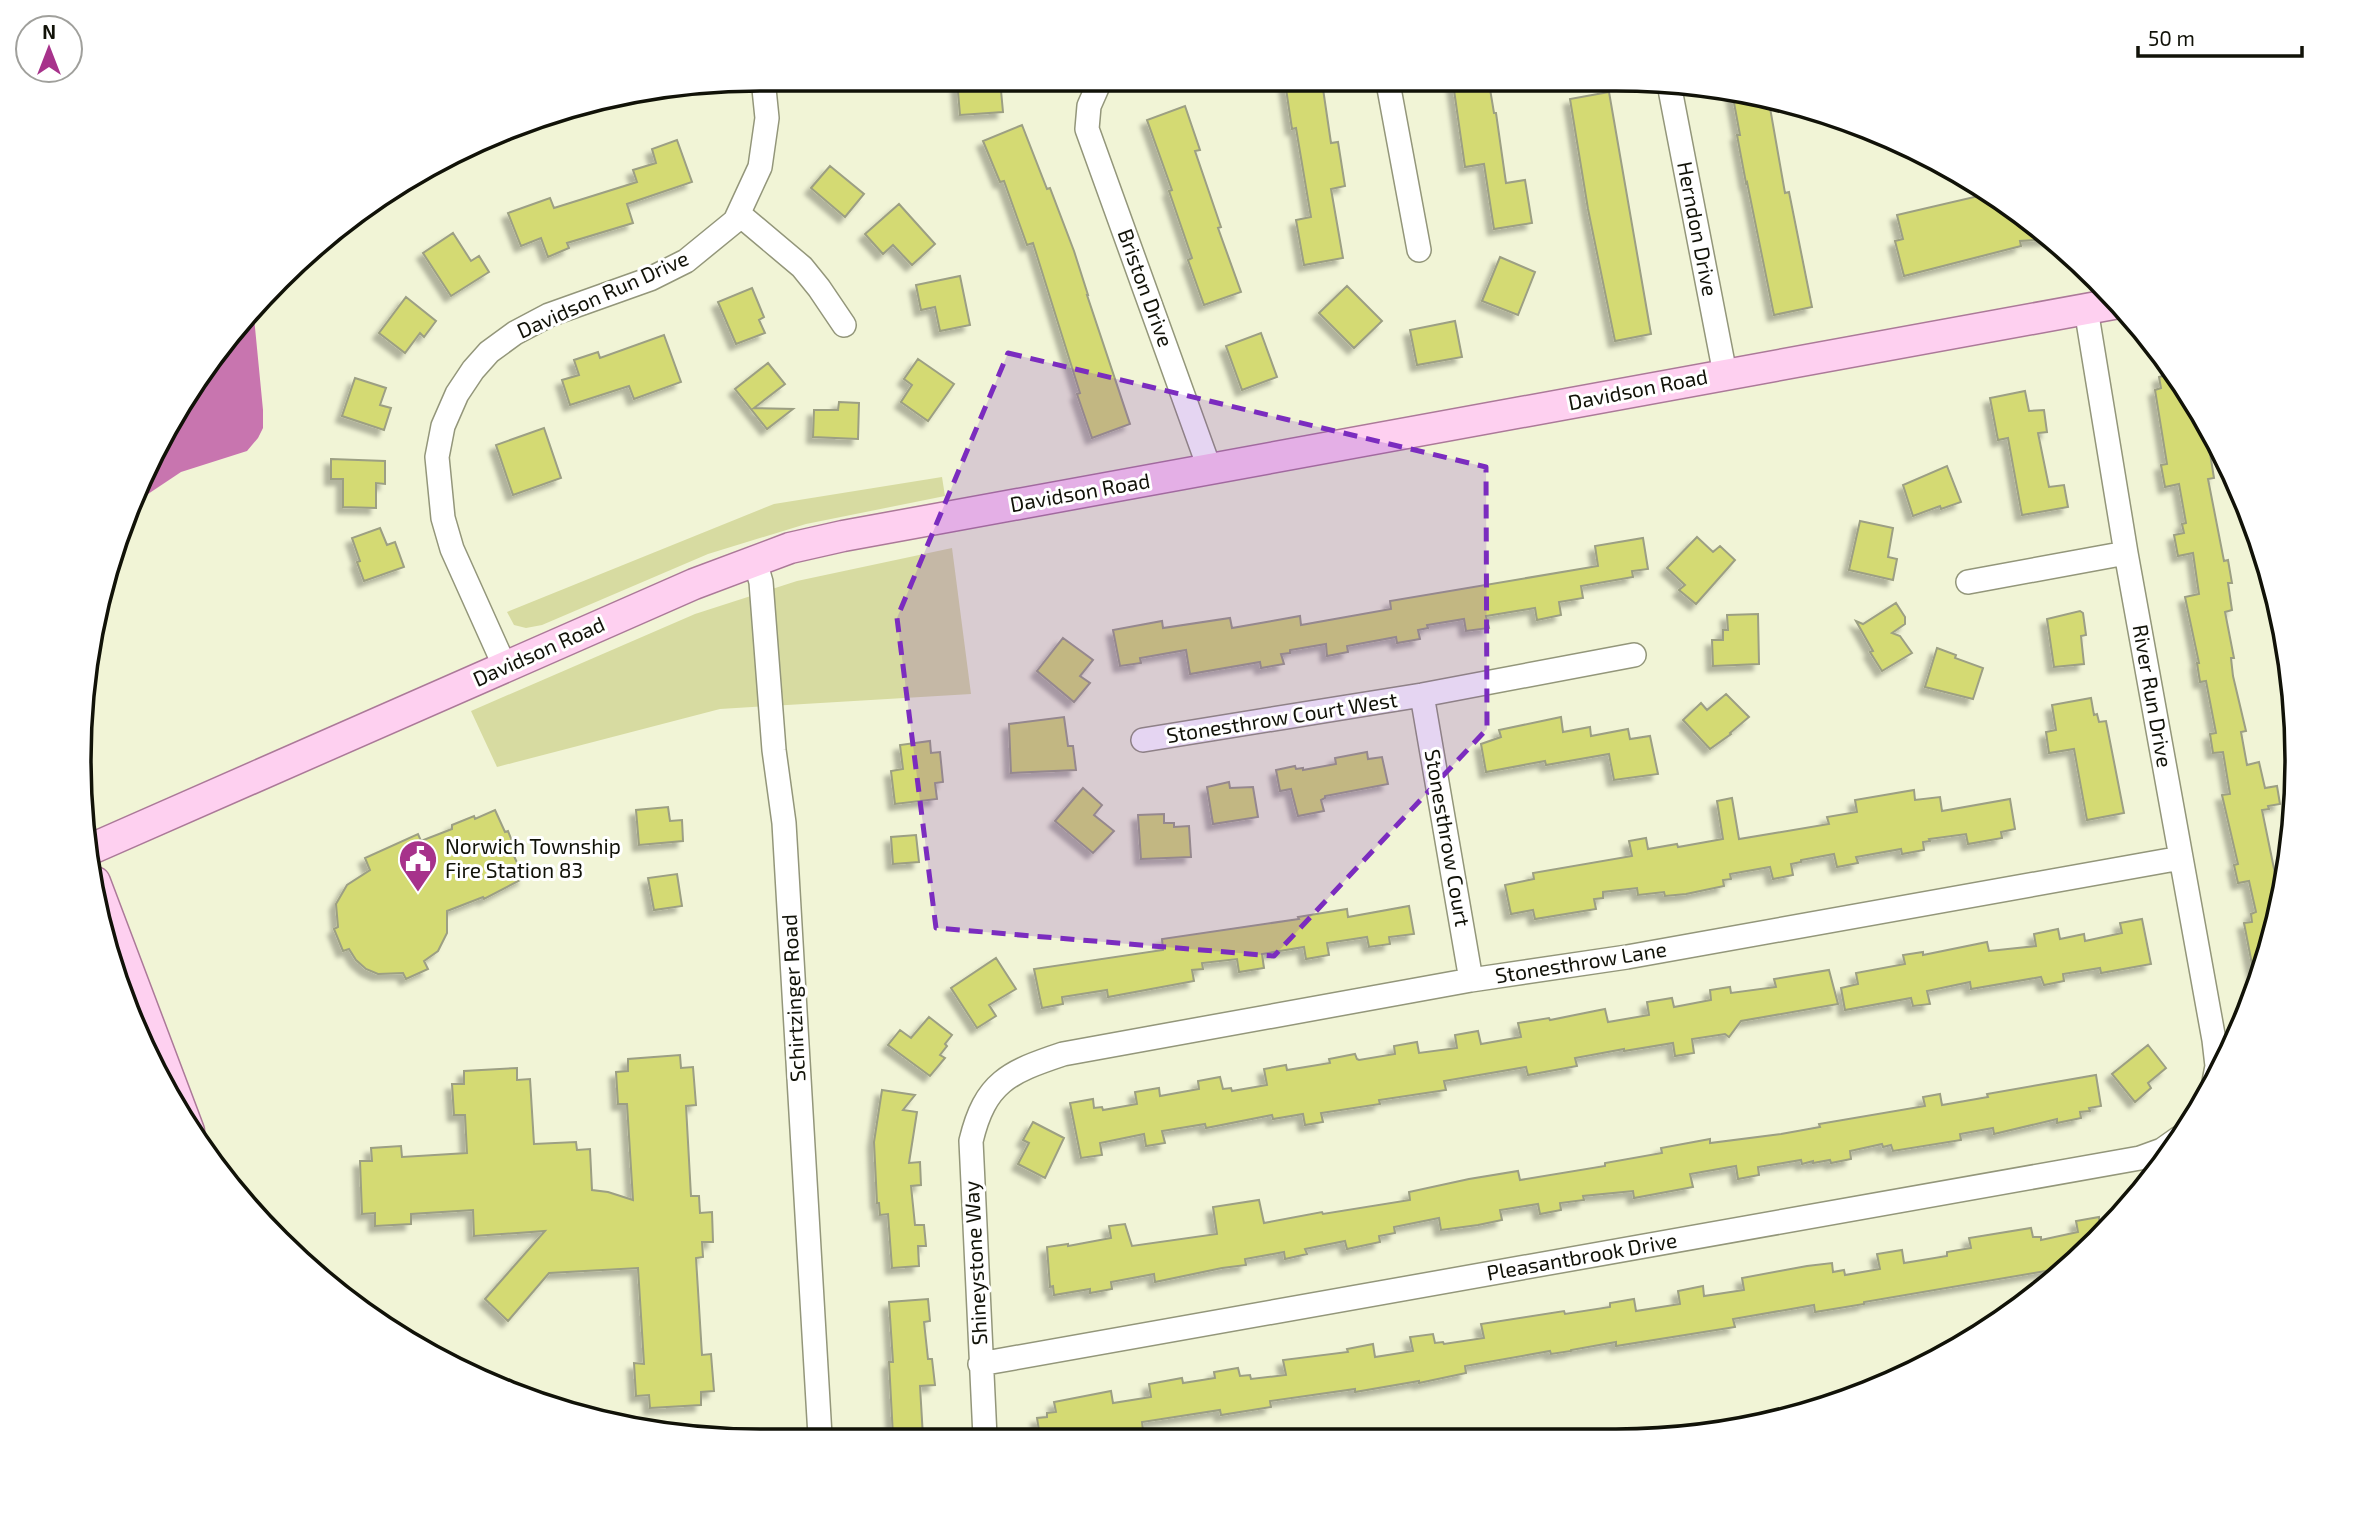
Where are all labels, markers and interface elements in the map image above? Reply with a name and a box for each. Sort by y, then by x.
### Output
north arrow [14,14,84,84]
scale bar [2138,14,2302,58]
text: N [42,20,56,43]
text: 50 m [2148,25,2195,50]
street label: Herndon Drive [1673,159,1724,298]
street label: Briston Drive [1113,225,1179,350]
street label: Davidson Run Drive [513,245,692,343]
street label: Davidson Road [1566,363,1710,414]
street label: Davidson Road [1008,467,1152,516]
street label: Davidson Road [469,610,608,691]
street label: River Run Drive [2129,622,2178,769]
street label: Stonesthrow Court West [1164,686,1399,747]
street label: Stonesthrow Court [1421,747,1476,928]
place label: Norwich Township Fire Station 83 [445,833,621,882]
public building icon: Norwich Township Fire Station 83 [397,838,439,893]
street label: Schirtzinger Road [776,914,809,1083]
street label: Stonesthrow Lane [1493,936,1668,987]
street label: Shineystone Way [958,1180,991,1346]
street label: Pleasantbrook Drive [1485,1226,1679,1285]

